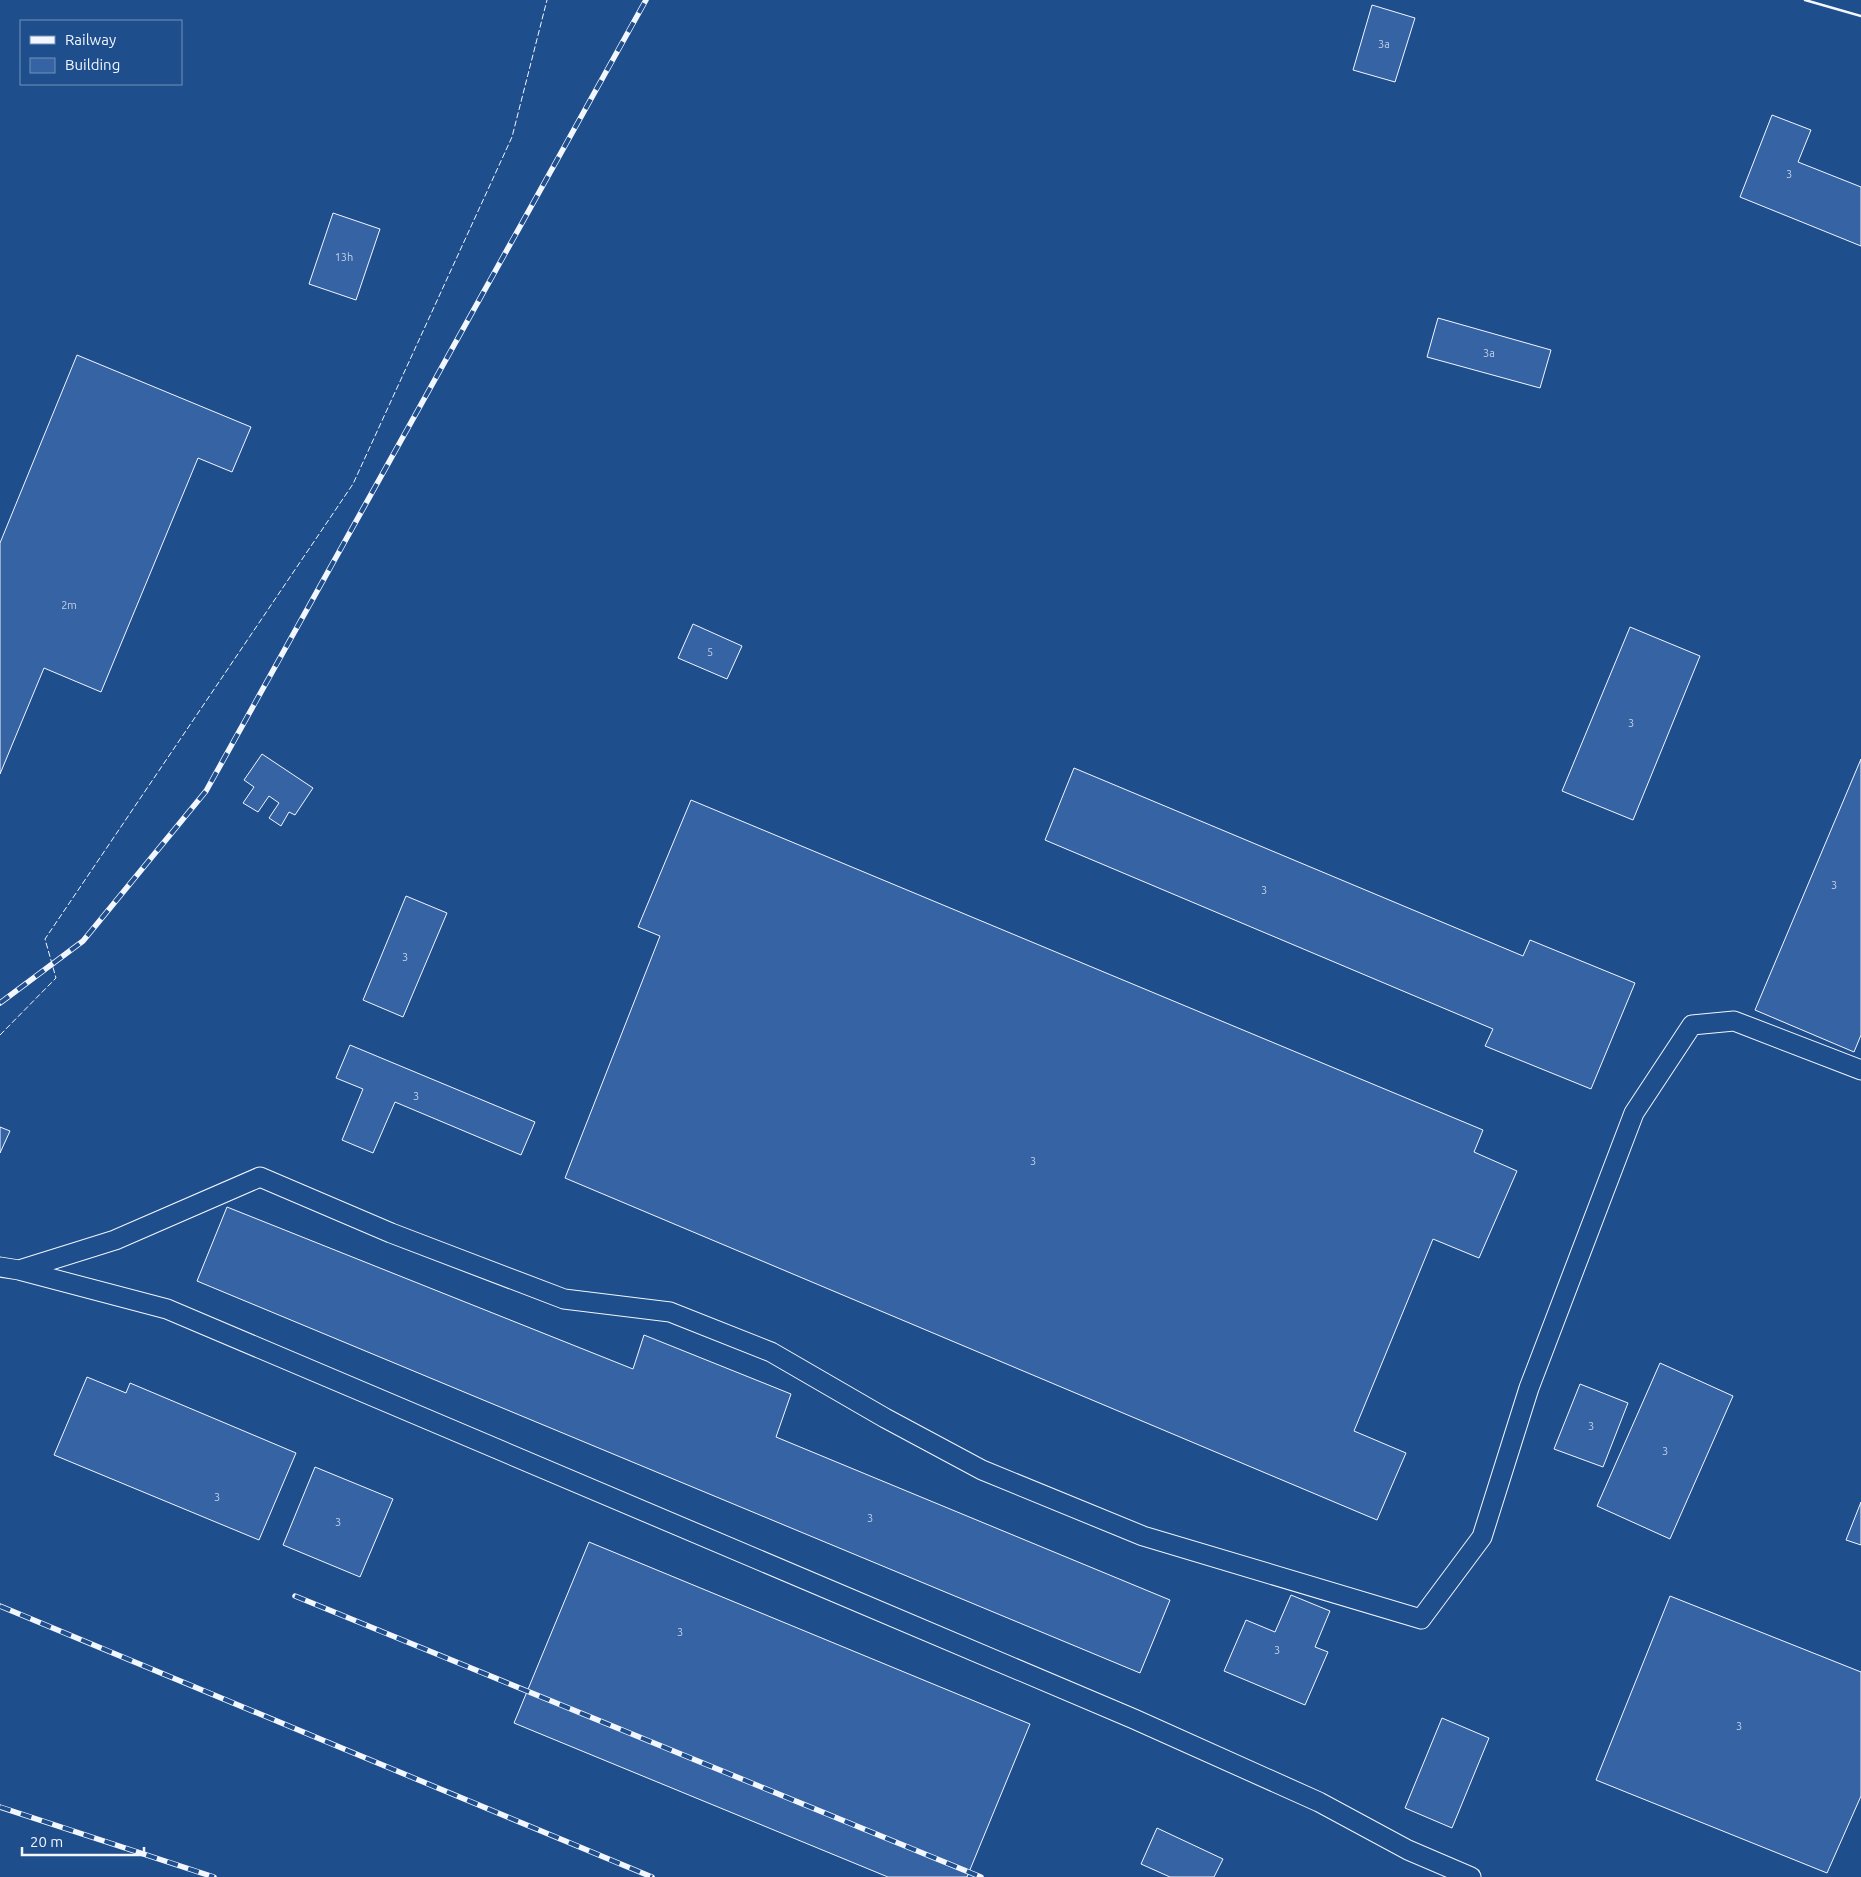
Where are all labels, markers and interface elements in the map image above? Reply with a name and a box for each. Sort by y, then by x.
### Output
legend [20,20,182,85]
text: Railway [65,31,116,48]
house number: 3a [1378,38,1390,50]
text: Building [65,56,120,73]
house number: 3 [1786,168,1792,180]
house number: 13h [335,251,353,263]
house number: 3a [1483,347,1495,359]
house number: 2m [61,599,77,611]
house number: 5 [707,646,713,658]
house number: 3 [1628,717,1634,729]
house number: 3 [1831,879,1837,891]
house number: 3 [1261,884,1267,896]
house number: 3 [402,951,408,963]
house number: 3 [413,1090,419,1102]
house number: 3 [1030,1155,1036,1167]
house number: 3 [1588,1420,1594,1432]
house number: 3 [1662,1445,1668,1457]
house number: 3 [214,1491,220,1503]
house number: 3 [867,1512,873,1524]
house number: 3 [335,1516,341,1528]
house number: 3 [677,1626,683,1638]
house number: 3 [1274,1644,1280,1656]
house number: 3 [1736,1720,1742,1732]
scale bar [22,1824,145,1856]
text: 20 m [30,1833,63,1850]

